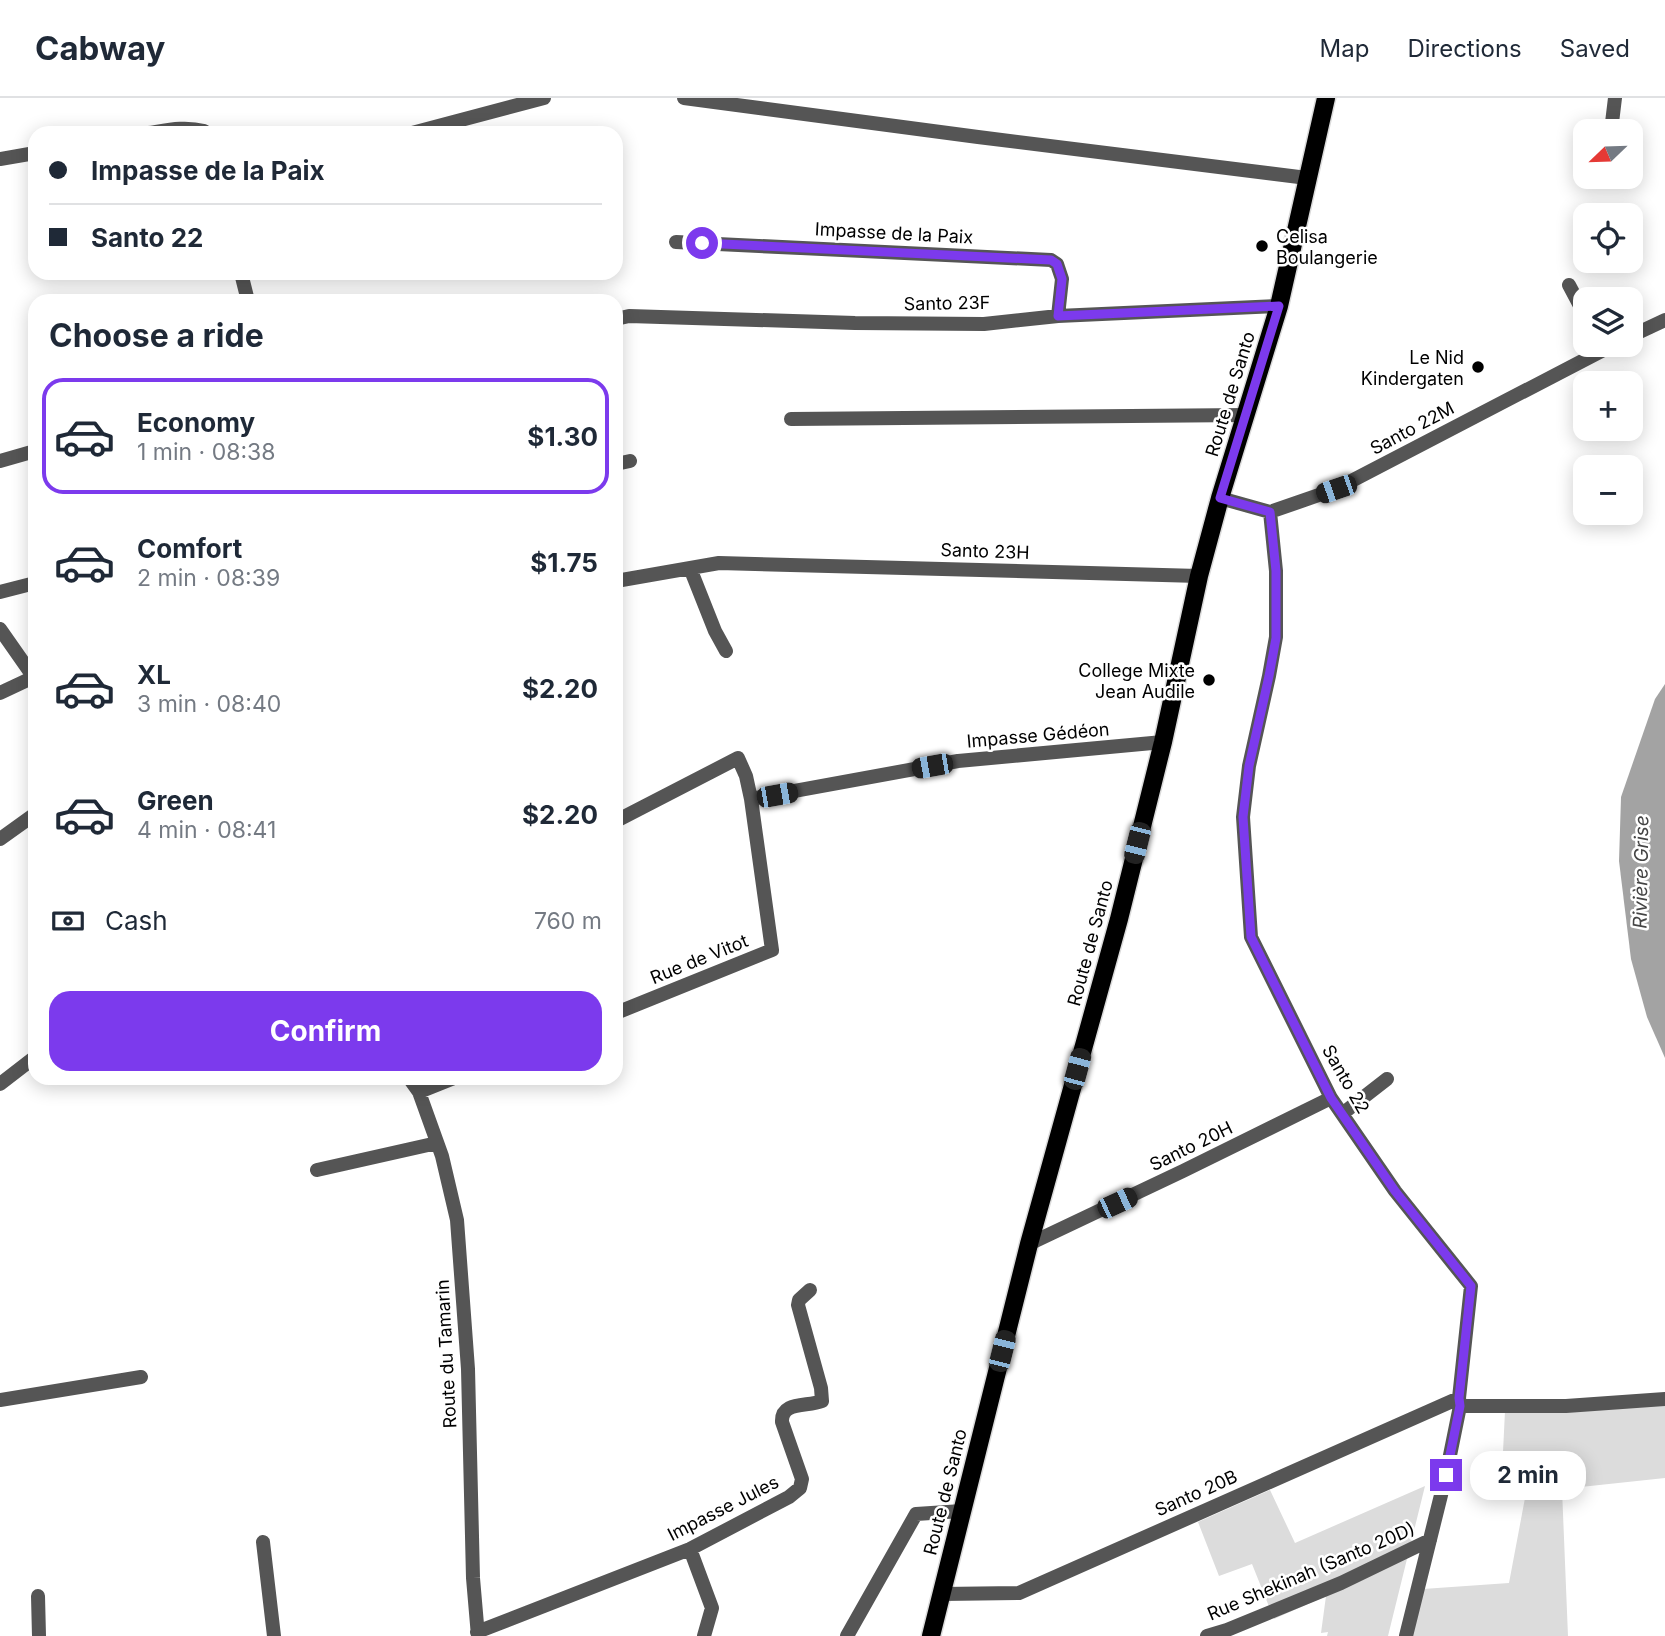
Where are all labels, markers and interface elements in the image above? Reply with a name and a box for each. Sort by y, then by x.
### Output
text: Cabway [35,28,165,68]
text: Map [1320,34,1369,63]
text: Directions [1407,34,1522,63]
text: Saved [1560,34,1630,63]
north arrow [1573,119,1643,189]
map controls [1573,119,1643,525]
text: Impasse de la Paix [91,155,325,186]
button: locate [1573,203,1643,273]
street label: Impasse de la Paix [814,218,974,248]
text: Santo 22 [91,222,203,253]
place label: Celisa Boulangerie [1276,226,1378,268]
route start [686,227,718,259]
marker: Celisa Boulangerie [1254,238,1270,254]
button: layers [1573,287,1643,357]
street label: Santo 23F [904,292,990,314]
text: Choose a ride [49,316,264,355]
street label: Route de Santo [1201,329,1259,459]
place label: Le Nid Kindergaten [1361,347,1464,389]
marker: Le Nid Kindergaten [1470,359,1486,375]
button: + [1573,371,1643,441]
street label: Santo 22M [1366,397,1458,459]
icon: car [53,405,116,468]
text: Economy [137,407,255,438]
text: $1.30 [527,421,598,452]
text: 1 min · 08:38 [137,438,276,466]
button: − [1573,455,1643,525]
car [1313,472,1360,506]
icon: car [53,531,116,594]
text: Comfort [137,533,242,564]
street label: Santo 23H [940,539,1030,563]
text: $1.75 [530,547,598,578]
text: 2 min · 08:39 [137,564,280,592]
icon: car [53,657,116,720]
text: XL [137,659,171,690]
place label: College Mixte Jean Audile [1078,660,1195,702]
marker: College Mixte Jean Audile [1201,672,1217,688]
text: $2.20 [522,673,598,704]
text: 3 min · 08:40 [137,690,281,718]
street label: Impasse Gédéon [966,718,1110,752]
car [910,752,955,780]
car [755,781,800,809]
icon: car [53,783,116,846]
text: Green [137,785,214,816]
text: $2.20 [522,799,598,830]
water label: Rivière Grise [1629,815,1653,929]
text: 4 min · 08:41 [137,816,276,844]
car [1122,820,1153,866]
street label: Route de Santo [1063,878,1117,1008]
icon: cash [49,902,87,940]
text: Cash [105,905,168,936]
text: 760 m [534,907,602,935]
street label: Rue de Vitot [647,930,751,988]
button: Confirm [49,991,602,1071]
street label: Santo 22 [1318,1041,1374,1117]
car [1062,1046,1093,1092]
street label: Santo 20H [1146,1117,1236,1175]
car [1094,1185,1141,1221]
street label: Route du Tamarin [432,1279,460,1429]
car [987,1328,1018,1374]
street label: Route de Santo [919,1427,971,1557]
callout: 2 min [1470,1450,1586,1500]
route end [1430,1459,1462,1491]
text: 2 min [1497,1461,1559,1489]
street label: Santo 20B [1152,1466,1240,1520]
street label: Impasse Jules [664,1471,782,1545]
street label: Rue Shekinah (Santo 20D) [1204,1518,1418,1624]

